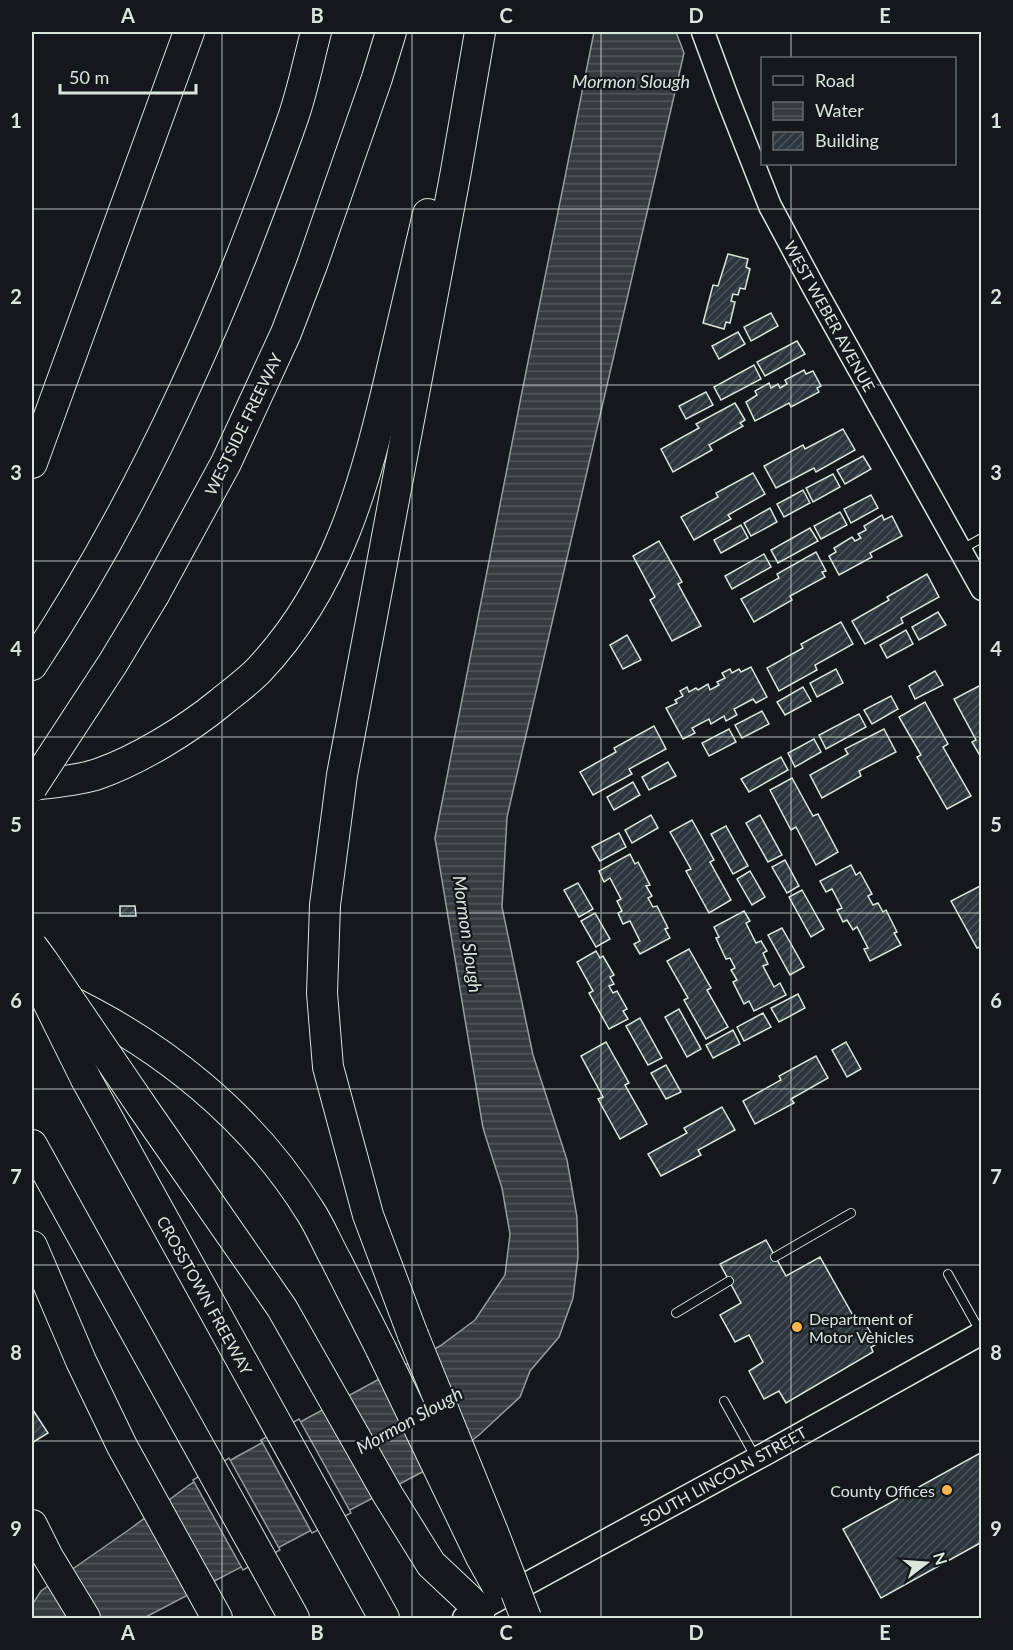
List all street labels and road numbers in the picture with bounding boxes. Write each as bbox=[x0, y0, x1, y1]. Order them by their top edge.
street label: WEST WEBER AVENUE bbox=[781, 237, 879, 395]
street label: WESTSIDE FREEWAY bbox=[200, 350, 286, 498]
street label: CROSSTOWN FREEWAY bbox=[153, 1212, 257, 1378]
street label: SOUTH LINCOLN STREET bbox=[636, 1422, 810, 1530]

